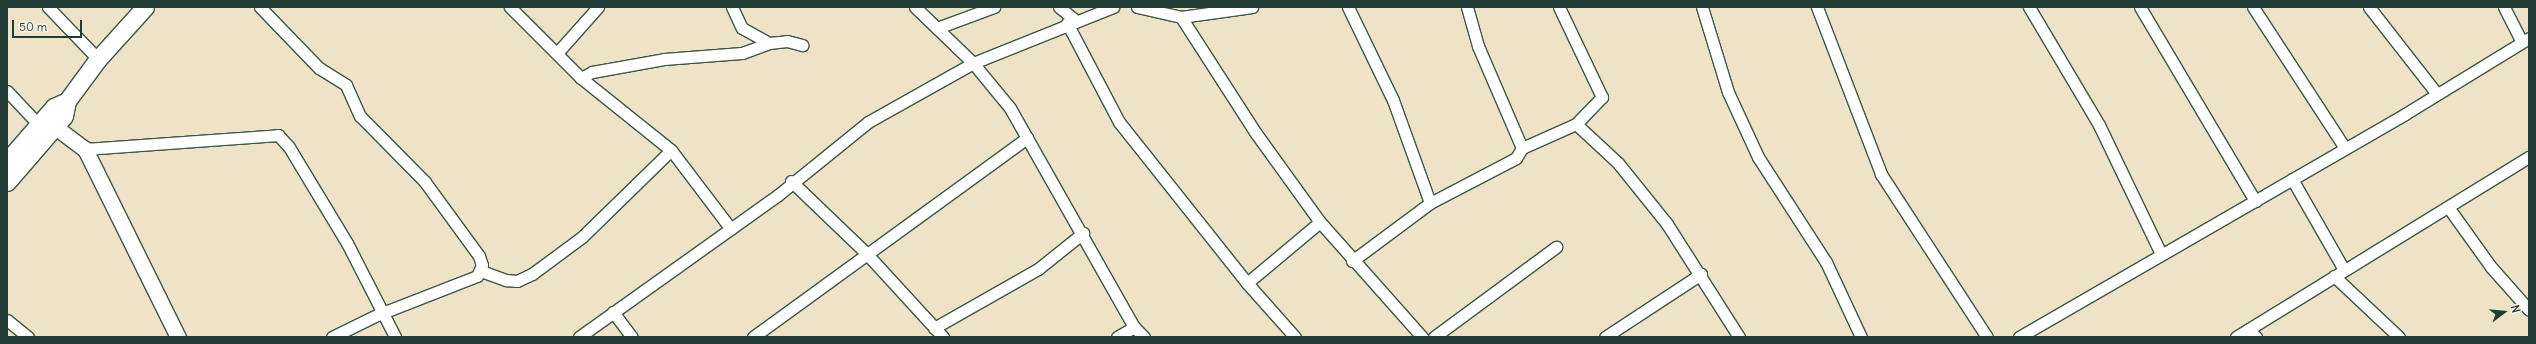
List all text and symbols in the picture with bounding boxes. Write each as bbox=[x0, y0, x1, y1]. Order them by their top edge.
scale bar bbox=[14, 12, 84, 38]
text: 50 m bbox=[19, 19, 47, 34]
north arrow bbox=[2484, 292, 2524, 332]
text: N bbox=[2508, 303, 2523, 314]

